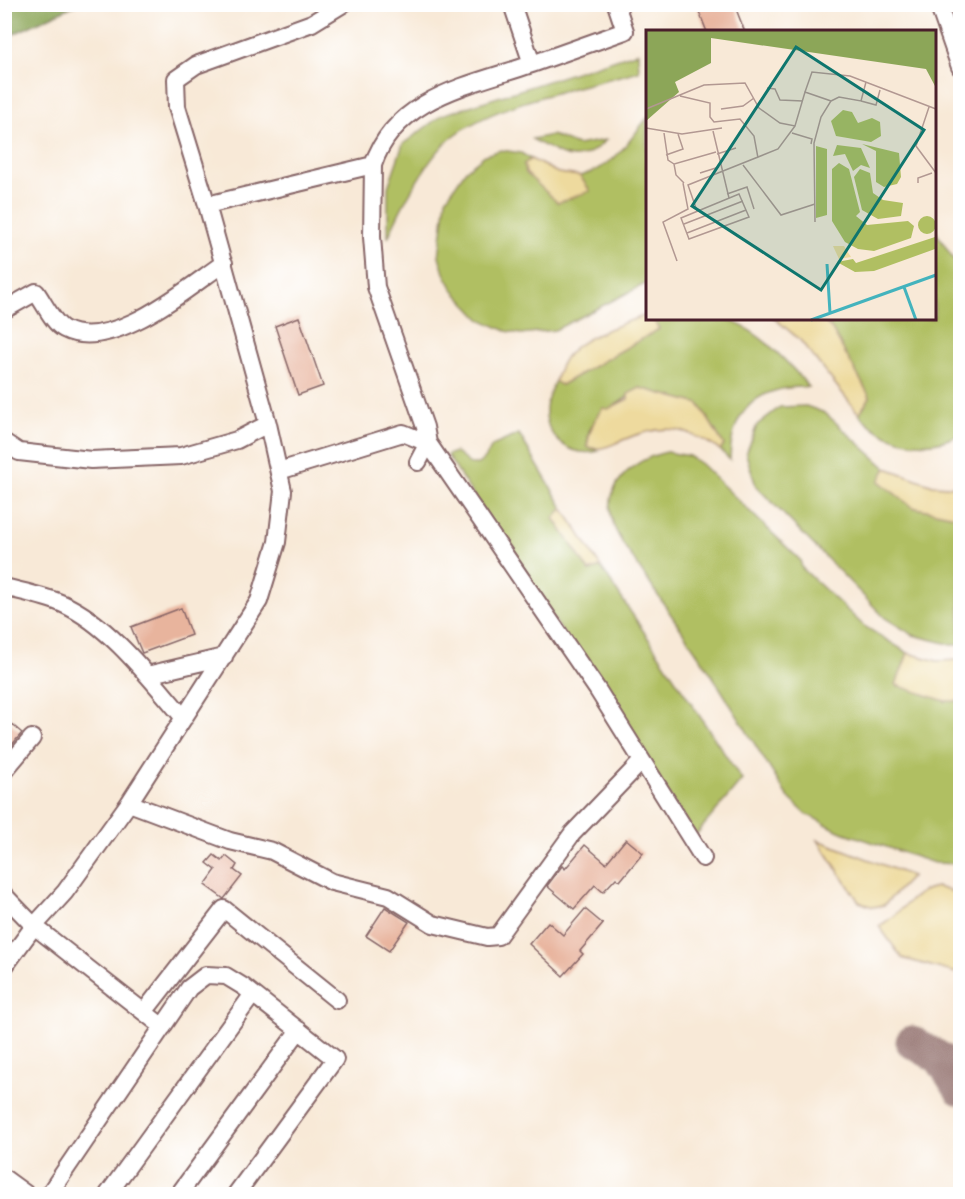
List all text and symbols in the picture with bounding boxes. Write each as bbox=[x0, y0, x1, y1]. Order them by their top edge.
inset map bbox=[646, 30, 935, 320]

